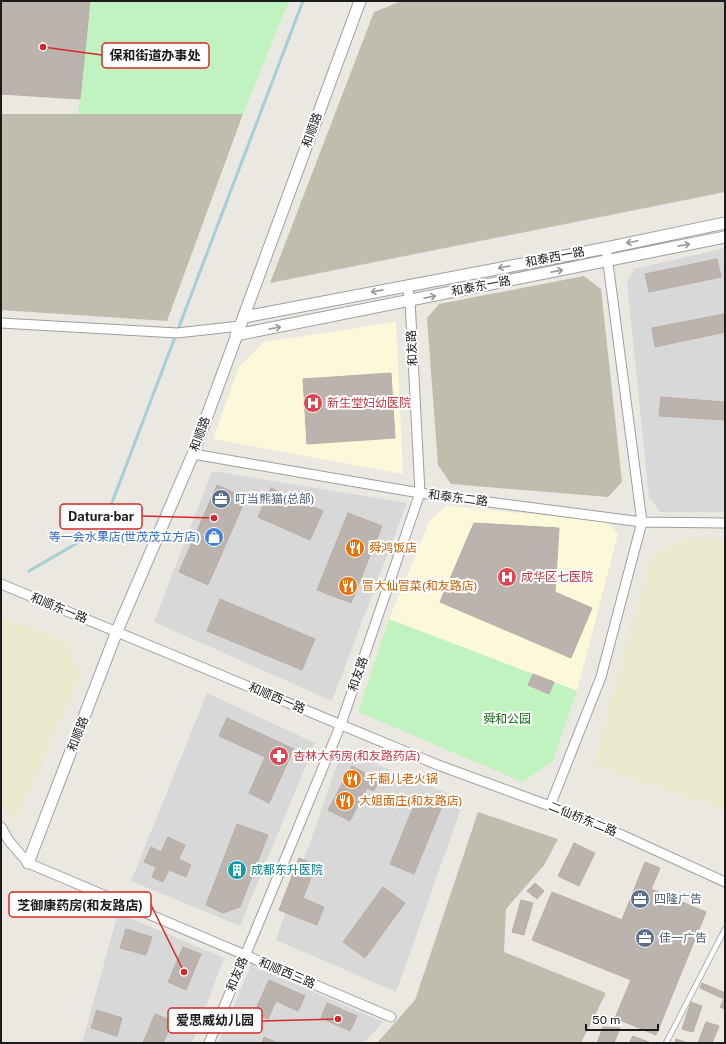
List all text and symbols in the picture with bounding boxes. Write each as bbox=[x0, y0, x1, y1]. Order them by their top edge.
callout: 保和街道办事处 bbox=[102, 43, 209, 68]
text: 保和街道办事处 bbox=[109, 48, 201, 63]
street label: 和顺路 bbox=[299, 111, 325, 149]
one-way arrow bbox=[626, 239, 639, 247]
one-way arrow bbox=[678, 241, 691, 249]
street label: 和泰西一路 bbox=[524, 244, 586, 270]
one-way arrow bbox=[498, 263, 511, 271]
one-way arrow bbox=[550, 267, 563, 275]
street label: 和泰东一路 bbox=[450, 273, 512, 299]
one-way arrow bbox=[371, 288, 384, 296]
one-way arrow bbox=[423, 292, 436, 300]
one-way arrow bbox=[268, 323, 281, 331]
street label: 和友路 bbox=[404, 330, 420, 366]
hospital icon: 新生堂妇幼医院 bbox=[302, 392, 324, 414]
place label: 新生堂妇幼医院 bbox=[327, 396, 411, 410]
street label: 和顺路 bbox=[187, 415, 213, 453]
street label: 和泰东二路 bbox=[427, 487, 489, 509]
office icon: 叮当熊猫(总部) bbox=[210, 488, 232, 510]
place label: 叮当熊猫(总部) bbox=[235, 492, 314, 506]
callout: Datura·bar bbox=[60, 504, 142, 529]
text: Datura·bar bbox=[68, 509, 135, 524]
shop icon: 等一会水果店(世茂茂立方店) bbox=[203, 526, 225, 548]
place label: 等一会水果店(世茂茂立方店) bbox=[49, 530, 200, 544]
restaurant icon: 舜鸿饭店 bbox=[344, 537, 366, 559]
place label: 舜鸿饭店 bbox=[369, 541, 417, 555]
hospital icon: 成华区七医院 bbox=[496, 566, 518, 588]
place label: 成华区七医院 bbox=[521, 570, 593, 584]
restaurant icon: 冒大仙冒菜(和友路店) bbox=[337, 575, 359, 597]
place label: 冒大仙冒菜(和友路店) bbox=[362, 579, 477, 593]
street label: 和顺东一路 bbox=[29, 590, 89, 626]
street label: 和友路 bbox=[346, 655, 370, 693]
street label: 和顺西一路 bbox=[247, 680, 307, 716]
park label: 舜和公园 bbox=[483, 712, 531, 726]
street label: 和顺路 bbox=[65, 715, 91, 753]
pharmacy icon: 杏林大药房(和友路药店) bbox=[268, 745, 290, 767]
place label: 杏林大药房(和友路药店) bbox=[293, 749, 420, 763]
restaurant icon: 千翻儿老火锅 bbox=[341, 768, 363, 790]
place label: 千翻儿老火锅 bbox=[366, 772, 438, 786]
restaurant icon: 大姐面庄(和友路店) bbox=[334, 790, 356, 812]
place label: 大姐面庄(和友路店) bbox=[359, 794, 462, 808]
street label: 二仙桥东二路 bbox=[547, 799, 619, 839]
building icon: 成都东升医院 bbox=[226, 859, 248, 881]
place label: 成都东升医院 bbox=[251, 863, 323, 877]
office icon: 四隆广告 bbox=[629, 888, 651, 910]
callout: 芝御康药房(和友路店) bbox=[9, 892, 151, 917]
place label: 四隆广告 bbox=[654, 892, 702, 906]
text: 芝御康药房(和友路店) bbox=[17, 898, 143, 913]
office icon: 佳一广告 bbox=[634, 927, 656, 949]
place label: 佳一广告 bbox=[659, 931, 707, 945]
street label: 和友路 bbox=[224, 955, 250, 993]
street label: 和顺西三路 bbox=[257, 955, 317, 991]
scale bar bbox=[586, 1006, 658, 1032]
callout: 爱思威幼儿园 bbox=[168, 1008, 262, 1033]
text: 爱思威幼儿园 bbox=[176, 1013, 254, 1028]
text: 50 m bbox=[592, 1013, 620, 1027]

